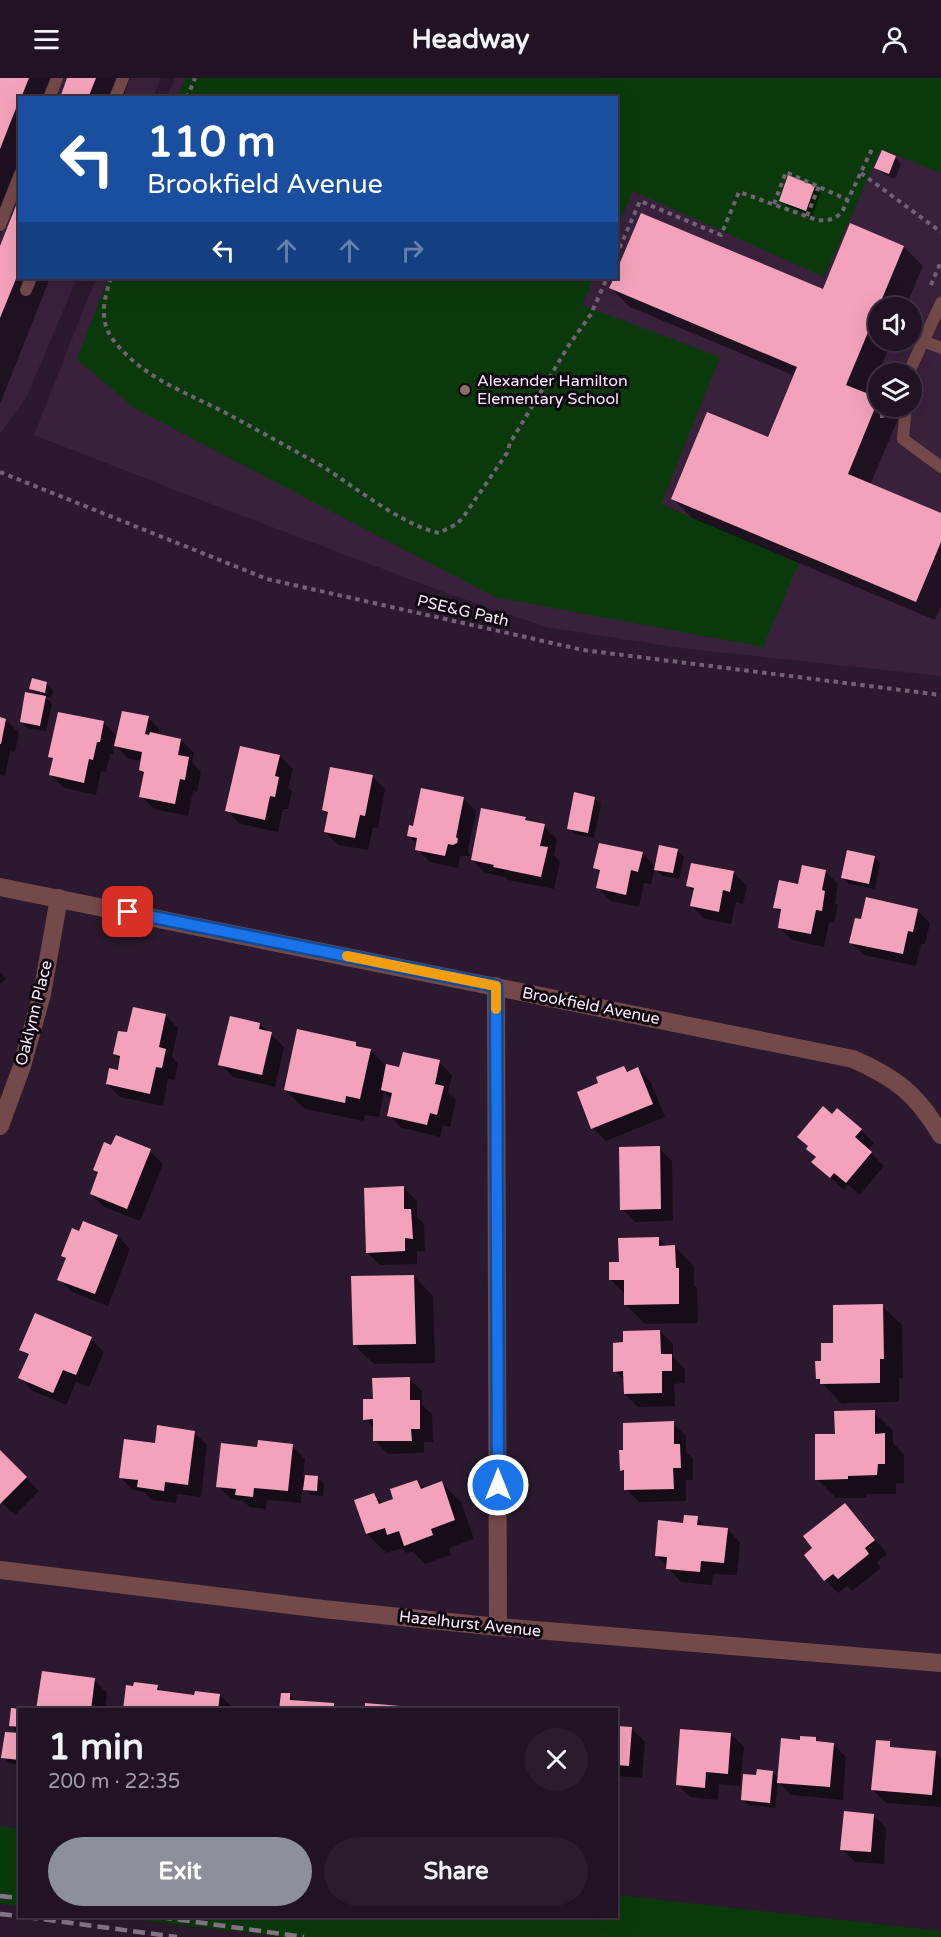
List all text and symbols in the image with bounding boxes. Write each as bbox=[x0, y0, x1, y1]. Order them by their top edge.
icon: menu bbox=[30, 23, 63, 56]
text: Headway bbox=[411, 23, 530, 56]
icon: person bbox=[878, 23, 911, 56]
text: 110 m bbox=[147, 117, 276, 168]
icon: left bbox=[48, 120, 126, 198]
text: Brookfield Avenue bbox=[147, 168, 383, 201]
icon: left bbox=[207, 234, 240, 267]
icon: ahead bbox=[270, 234, 303, 267]
icon: ahead bbox=[333, 234, 366, 267]
icon: right bbox=[396, 234, 429, 267]
map controls bbox=[868, 297, 922, 417]
button: sound bbox=[868, 297, 922, 351]
button: layers bbox=[868, 363, 922, 417]
place label: Alexander Hamilton Elementary School bbox=[477, 371, 628, 409]
marker: Alexander Hamilton Elementary School bbox=[458, 383, 472, 397]
street label: PSE&G Path bbox=[415, 591, 511, 631]
pin bbox=[102, 886, 153, 937]
icon: arrive bbox=[111, 895, 144, 928]
street label: Oaklynn Place bbox=[11, 958, 57, 1068]
street label: Brookfield Avenue bbox=[520, 983, 662, 1029]
position arrow bbox=[466, 1453, 530, 1517]
street label: Hazelhurst Avenue bbox=[398, 1607, 542, 1641]
text: 1 min bbox=[48, 1726, 144, 1769]
button: close bbox=[525, 1728, 588, 1791]
text: 200 m · 22:35 bbox=[48, 1770, 180, 1794]
button: Exit bbox=[48, 1837, 312, 1906]
button: Share bbox=[324, 1837, 588, 1906]

